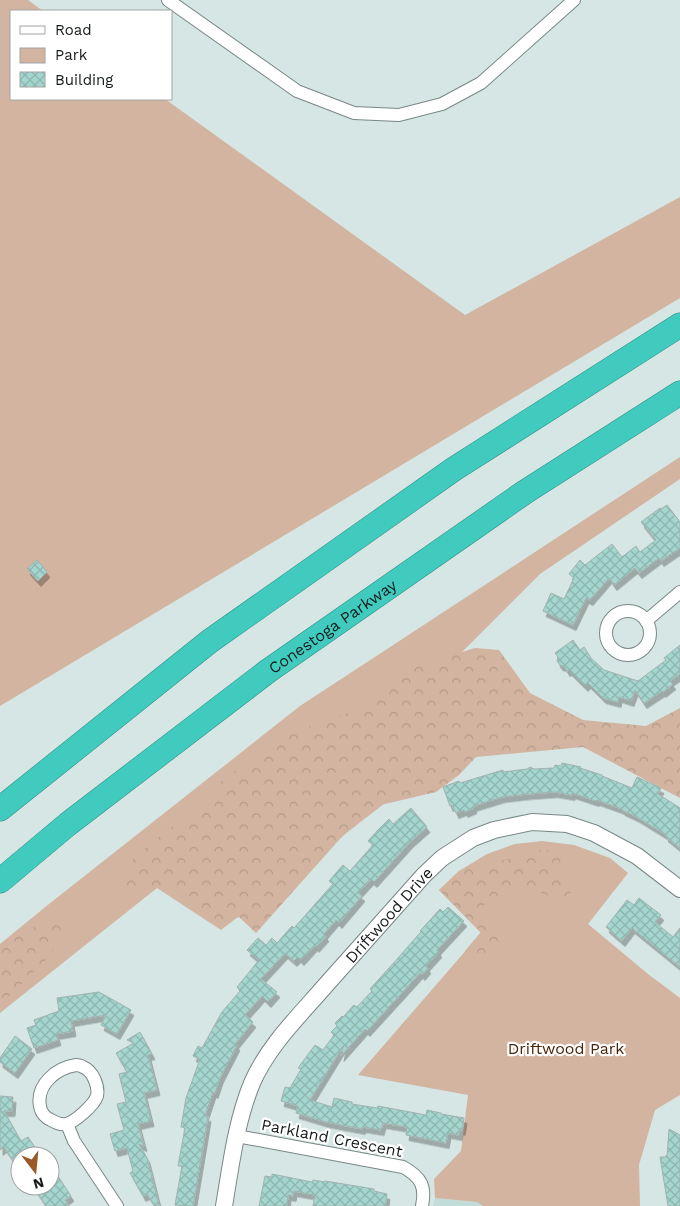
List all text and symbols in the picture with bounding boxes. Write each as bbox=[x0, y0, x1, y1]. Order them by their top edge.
legend bbox=[10, 10, 172, 100]
text: Road bbox=[55, 21, 92, 39]
text: Park bbox=[55, 46, 88, 64]
text: Building bbox=[55, 71, 113, 89]
street label: Conestoga Parkway bbox=[265, 575, 401, 677]
street label: Driftwood Drive bbox=[341, 863, 436, 967]
park label: Driftwood Park bbox=[508, 1039, 624, 1058]
street label: Parkland Crescent bbox=[260, 1115, 404, 1161]
north arrow bbox=[10, 1146, 60, 1196]
text: N bbox=[31, 1174, 46, 1193]

